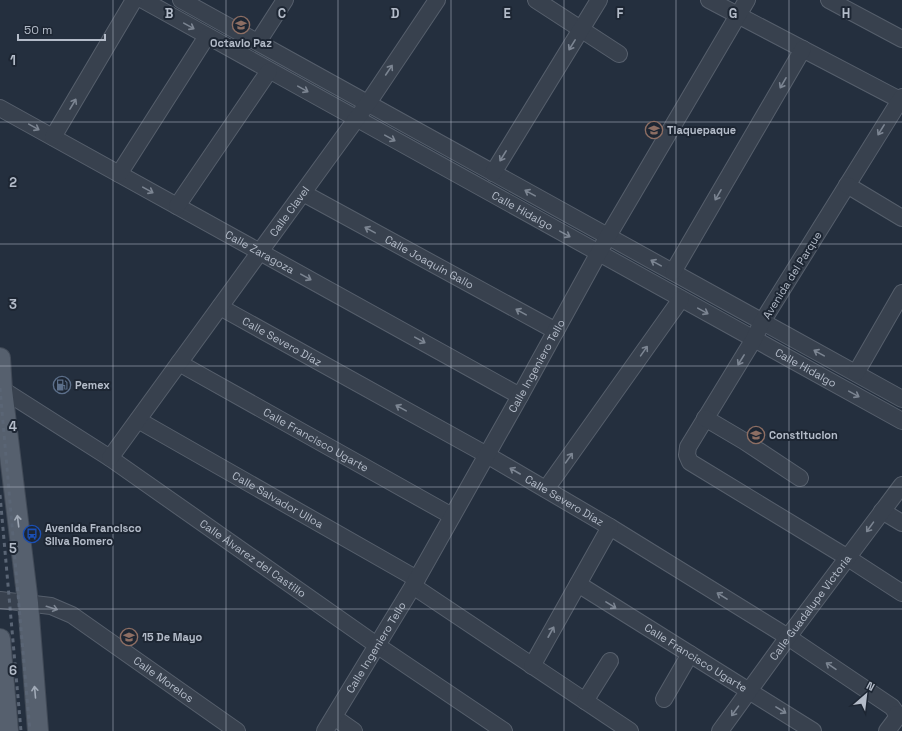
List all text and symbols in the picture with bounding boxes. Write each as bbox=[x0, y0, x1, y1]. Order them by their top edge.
text: B bbox=[165, 5, 174, 22]
text: C bbox=[278, 5, 286, 22]
text: D bbox=[391, 5, 400, 22]
text: E bbox=[503, 5, 511, 22]
text: F bbox=[617, 5, 624, 22]
text: G bbox=[729, 5, 737, 22]
text: H bbox=[842, 5, 850, 22]
school or university icon: Octavio Paz bbox=[231, 15, 251, 35]
scale bar bbox=[18, 16, 105, 42]
text: 50 m bbox=[24, 22, 52, 38]
one-way arrow bbox=[183, 23, 195, 30]
place label: Octavio Paz bbox=[210, 36, 272, 50]
one-way arrow bbox=[567, 39, 575, 51]
text: 1 bbox=[10, 52, 16, 69]
one-way arrow bbox=[386, 64, 394, 76]
one-way arrow bbox=[779, 77, 787, 89]
one-way arrow bbox=[296, 86, 308, 94]
one-way arrow bbox=[70, 98, 78, 110]
school or university icon: Tlaquepaque bbox=[644, 120, 664, 140]
one-way arrow bbox=[28, 123, 40, 131]
place label: Tlaquepaque bbox=[667, 123, 736, 137]
one-way arrow bbox=[877, 124, 885, 136]
one-way arrow bbox=[384, 134, 396, 142]
one-way arrow bbox=[499, 150, 507, 162]
text: 2 bbox=[9, 174, 17, 191]
street label: Calle Clavel bbox=[266, 183, 312, 239]
one-way arrow bbox=[142, 186, 154, 194]
street label: Calle Hidalgo bbox=[489, 188, 556, 233]
one-way arrow bbox=[524, 189, 536, 197]
one-way arrow bbox=[713, 189, 721, 201]
one-way arrow bbox=[365, 225, 377, 233]
street label: Calle Zaragoza bbox=[223, 227, 297, 277]
street label: Avenida del Parque bbox=[759, 229, 825, 321]
one-way arrow bbox=[559, 231, 571, 239]
street label: Calle Joaquín Gallo bbox=[382, 232, 477, 292]
one-way arrow bbox=[650, 259, 662, 266]
one-way arrow bbox=[300, 274, 312, 282]
text: 3 bbox=[9, 296, 17, 313]
one-way arrow bbox=[515, 308, 527, 316]
one-way arrow bbox=[697, 308, 709, 315]
street label: Calle Severo Díaz bbox=[240, 314, 325, 369]
street label: Calle Ingeniero Tello bbox=[505, 317, 568, 415]
one-way arrow bbox=[414, 337, 426, 345]
street label: Calle Hidalgo bbox=[773, 345, 839, 390]
one-way arrow bbox=[640, 346, 648, 357]
one-way arrow bbox=[813, 349, 825, 356]
one-way arrow bbox=[736, 354, 744, 366]
fuel station icon: Pemex bbox=[52, 375, 72, 395]
place label: Pemex bbox=[75, 378, 110, 392]
one-way arrow bbox=[848, 391, 860, 399]
one-way arrow bbox=[396, 403, 408, 411]
street label: Calle Francisco Ugarte bbox=[261, 405, 371, 475]
text: 4 bbox=[9, 418, 17, 435]
school or university icon: Constitucion bbox=[746, 425, 766, 445]
place label: Constitucion bbox=[769, 428, 838, 442]
one-way arrow bbox=[565, 452, 573, 463]
one-way arrow bbox=[509, 467, 521, 475]
street label: Calle Salvador Ulloa bbox=[230, 468, 327, 532]
street label: Calle Severo Díaz bbox=[522, 472, 607, 529]
one-way arrow bbox=[14, 515, 22, 528]
street label: Calle Álvarez del Castillo bbox=[197, 516, 309, 601]
place label: Avenida Francisco Silva Romero bbox=[45, 521, 142, 548]
one-way arrow bbox=[866, 521, 874, 532]
bus stop icon: Avenida Francisco Silva Romero bbox=[22, 524, 42, 544]
text: 5 bbox=[9, 540, 17, 557]
street label: Calle Guadalupe Victoria bbox=[766, 551, 855, 663]
one-way arrow bbox=[716, 592, 728, 600]
street label: Calle Ingeniero Tello bbox=[343, 599, 409, 696]
one-way arrow bbox=[605, 601, 617, 609]
one-way arrow bbox=[46, 605, 59, 612]
street label: Calle Francisco Ugarte bbox=[642, 620, 750, 695]
one-way arrow bbox=[548, 626, 556, 638]
school or university icon: 15 De Mayo bbox=[119, 627, 139, 647]
place label: 15 De Mayo bbox=[142, 630, 203, 644]
street label: Calle Morelos bbox=[131, 653, 196, 705]
text: 6 bbox=[9, 662, 17, 679]
one-way arrow bbox=[826, 662, 837, 671]
north arrow bbox=[846, 675, 886, 715]
text: N bbox=[864, 678, 877, 694]
one-way arrow bbox=[32, 686, 39, 699]
one-way arrow bbox=[731, 705, 739, 716]
one-way arrow bbox=[775, 707, 787, 715]

